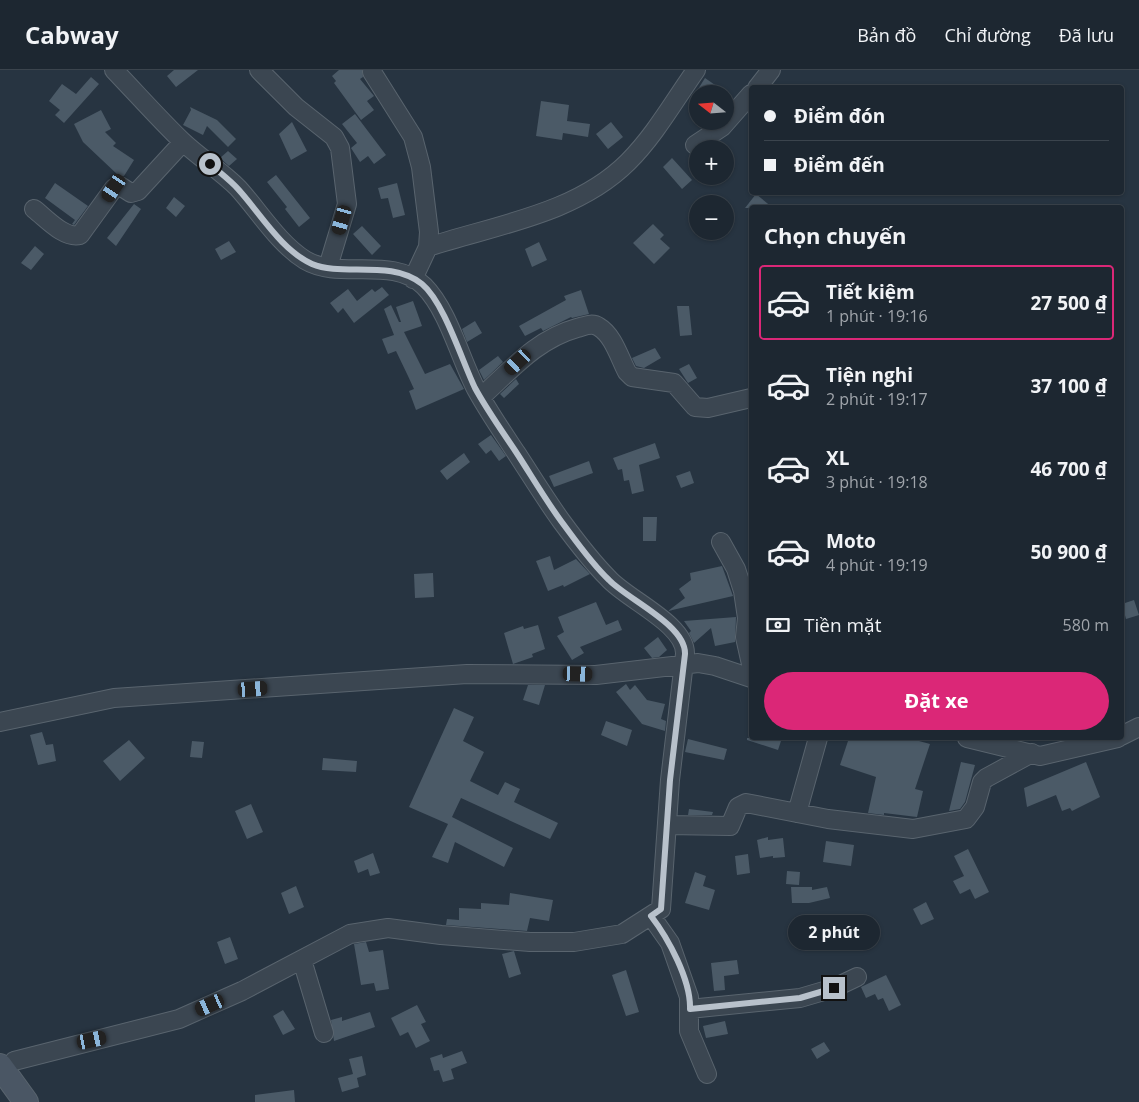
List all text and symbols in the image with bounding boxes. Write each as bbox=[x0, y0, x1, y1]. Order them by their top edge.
text: Cabway bbox=[25, 18, 119, 51]
text: Bản đồ bbox=[857, 23, 916, 47]
text: Chỉ đường bbox=[944, 23, 1031, 47]
text: Đã lưu bbox=[1059, 23, 1114, 47]
north arrow bbox=[689, 85, 734, 130]
map controls bbox=[689, 85, 734, 240]
text: Điểm đón bbox=[794, 103, 885, 129]
button: + bbox=[689, 140, 734, 185]
text: Điểm đến bbox=[794, 152, 885, 178]
route start bbox=[199, 153, 221, 175]
car bbox=[99, 171, 128, 205]
button: − bbox=[689, 195, 734, 240]
car bbox=[330, 204, 353, 236]
text: Chọn chuyến bbox=[764, 220, 906, 250]
text: Tiết kiệm bbox=[826, 279, 915, 305]
icon: car bbox=[766, 280, 811, 325]
text: 27 500 ₫ bbox=[1030, 290, 1107, 316]
text: 1 phút · 19:16 bbox=[826, 305, 928, 327]
car bbox=[501, 346, 534, 378]
text: Tiện nghi bbox=[826, 362, 913, 388]
icon: car bbox=[766, 363, 811, 408]
text: 37 100 ₫ bbox=[1030, 373, 1107, 399]
text: 2 phút · 19:17 bbox=[826, 388, 928, 410]
text: XL bbox=[826, 445, 849, 471]
icon: car bbox=[766, 446, 811, 491]
text: 46 700 ₫ bbox=[1030, 456, 1107, 482]
text: 3 phút · 19:18 bbox=[826, 471, 928, 493]
text: Moto bbox=[826, 528, 876, 554]
icon: car bbox=[766, 529, 811, 574]
text: 50 900 ₫ bbox=[1030, 539, 1107, 565]
text: 4 phút · 19:19 bbox=[826, 554, 928, 576]
icon: cash bbox=[764, 611, 792, 639]
text: Tiền mặt bbox=[804, 612, 881, 638]
text: 580 m bbox=[1063, 614, 1109, 636]
car bbox=[562, 666, 593, 682]
button: Đặt xe bbox=[764, 672, 1109, 730]
car bbox=[237, 680, 268, 698]
callout: 2 phút bbox=[788, 916, 880, 950]
text: 2 phút bbox=[808, 921, 860, 943]
route end bbox=[823, 977, 845, 999]
car bbox=[193, 992, 226, 1018]
car bbox=[75, 1030, 108, 1050]

